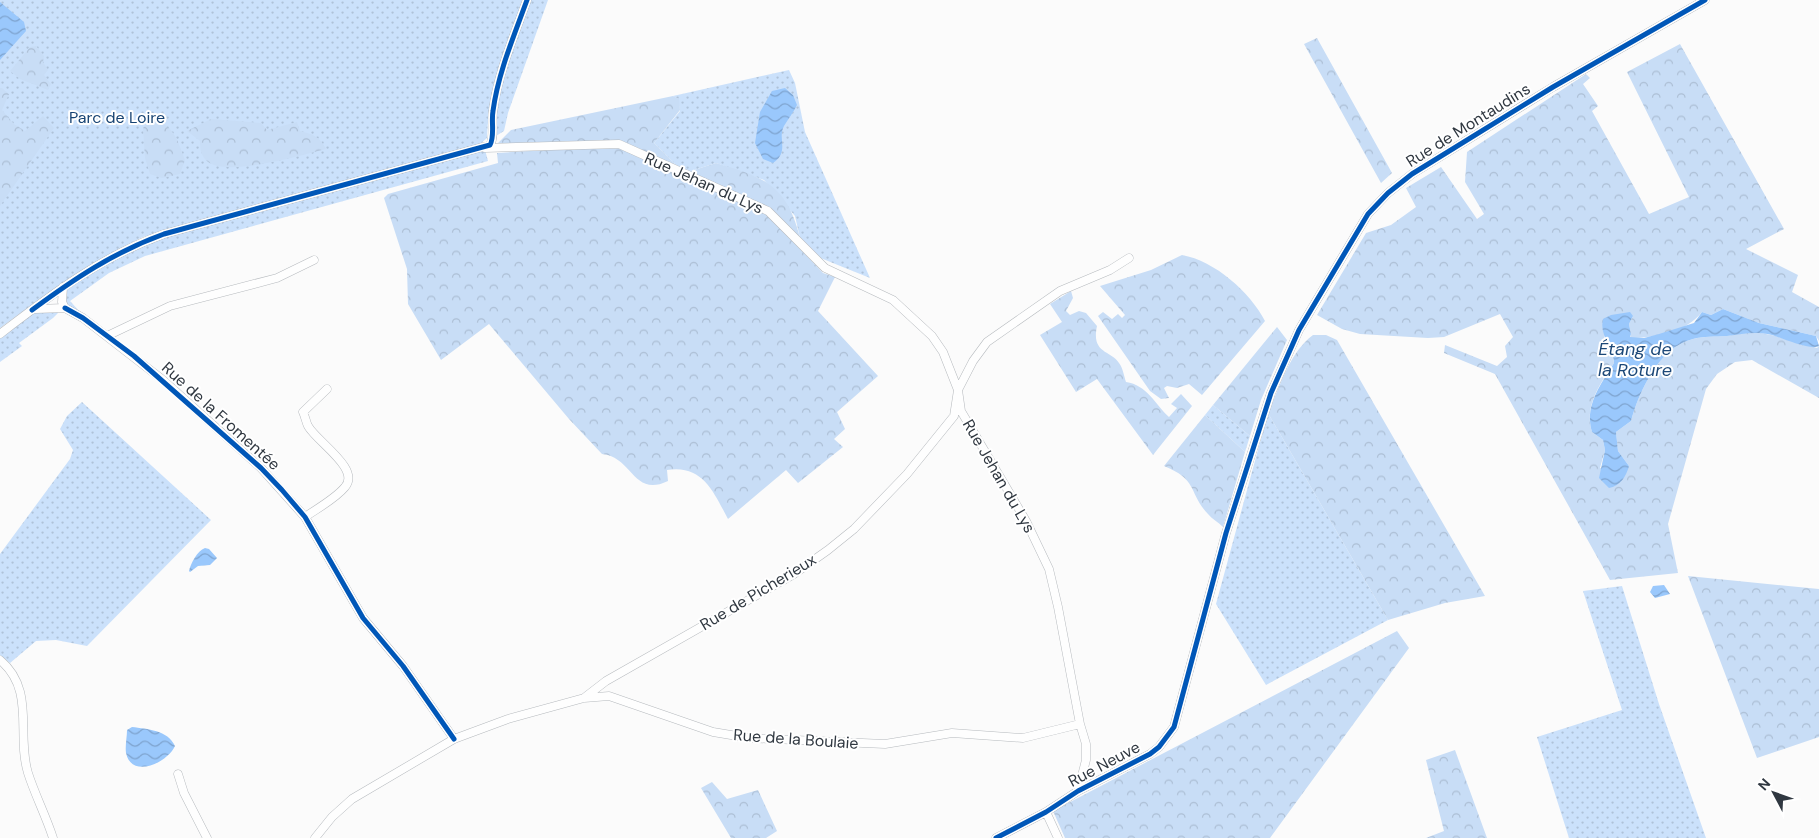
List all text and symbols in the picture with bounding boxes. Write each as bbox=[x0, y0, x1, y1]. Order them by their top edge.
street label: Rue de Montaudins bbox=[1402, 78, 1534, 172]
park label: Parc de Loire bbox=[69, 107, 165, 128]
street label: Rue Jehan du Lys bbox=[641, 147, 767, 219]
water label: Étang de la Roture bbox=[1598, 337, 1672, 382]
street label: Rue de la Fromentée bbox=[157, 357, 285, 475]
street label: Rue Jehan du Lys bbox=[958, 415, 1040, 537]
street label: Rue de Picherieux bbox=[696, 549, 820, 635]
street label: Rue de la Boulaie bbox=[733, 724, 859, 754]
street label: Rue Neuve bbox=[1064, 736, 1144, 792]
north arrow bbox=[1749, 768, 1799, 818]
text: N bbox=[1754, 775, 1774, 794]

